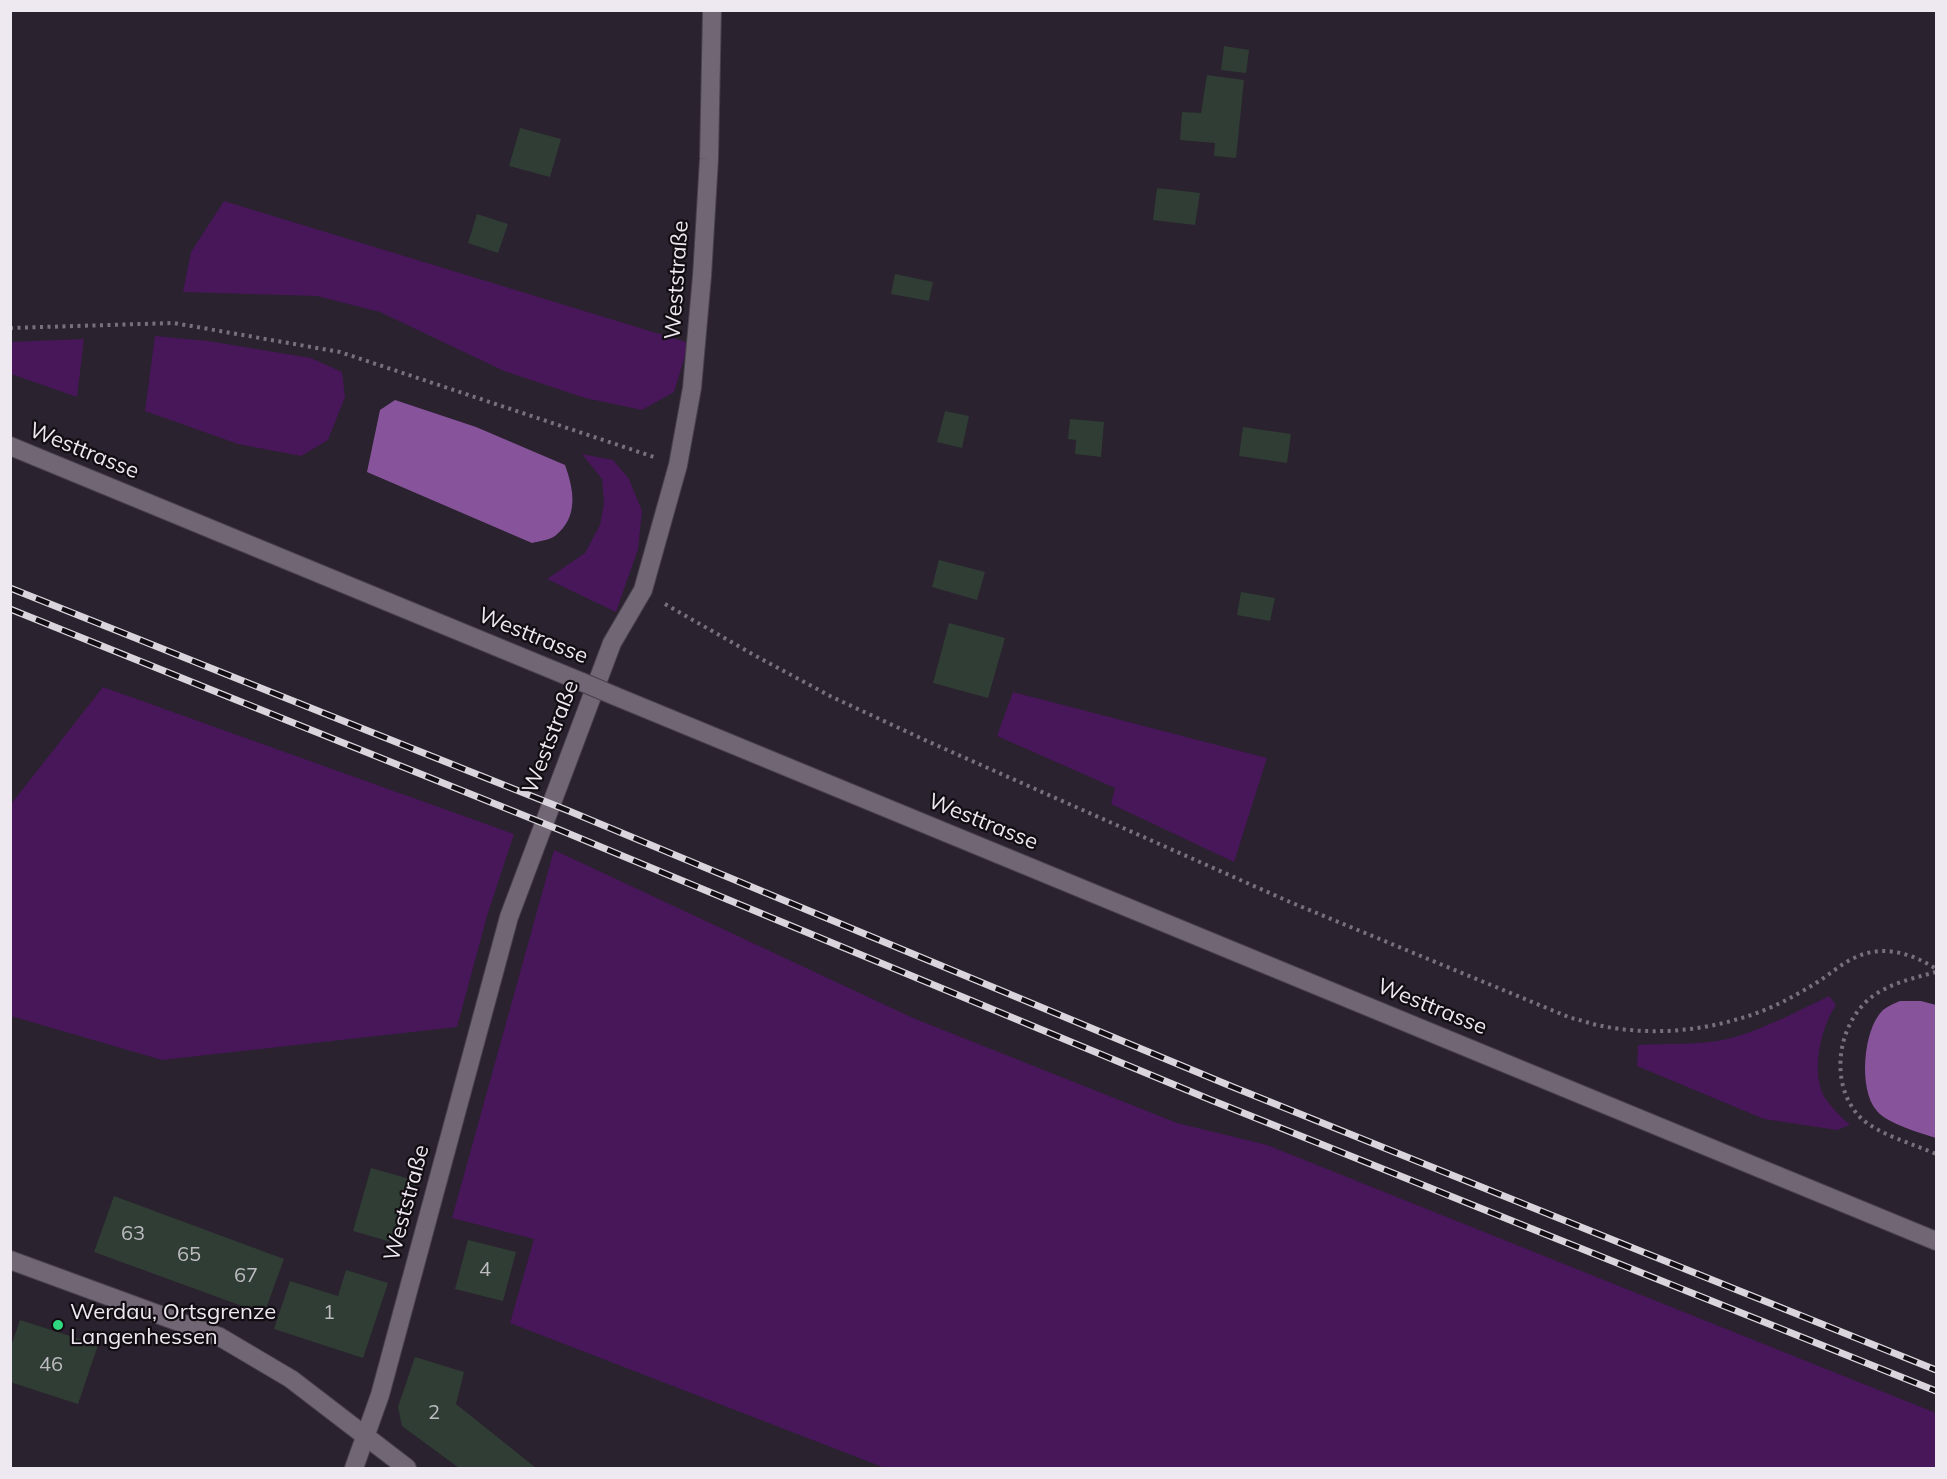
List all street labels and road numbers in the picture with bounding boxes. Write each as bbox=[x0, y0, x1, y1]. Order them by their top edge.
street label: Weststraße bbox=[660, 220, 694, 340]
street label: Westtrasse bbox=[25, 417, 143, 485]
street label: Westtrasse bbox=[474, 602, 592, 670]
street label: Weststraße bbox=[517, 677, 585, 797]
street label: Westtrasse bbox=[924, 788, 1042, 856]
street label: Westtrasse bbox=[1373, 973, 1491, 1041]
street label: Weststraße bbox=[379, 1142, 435, 1264]

